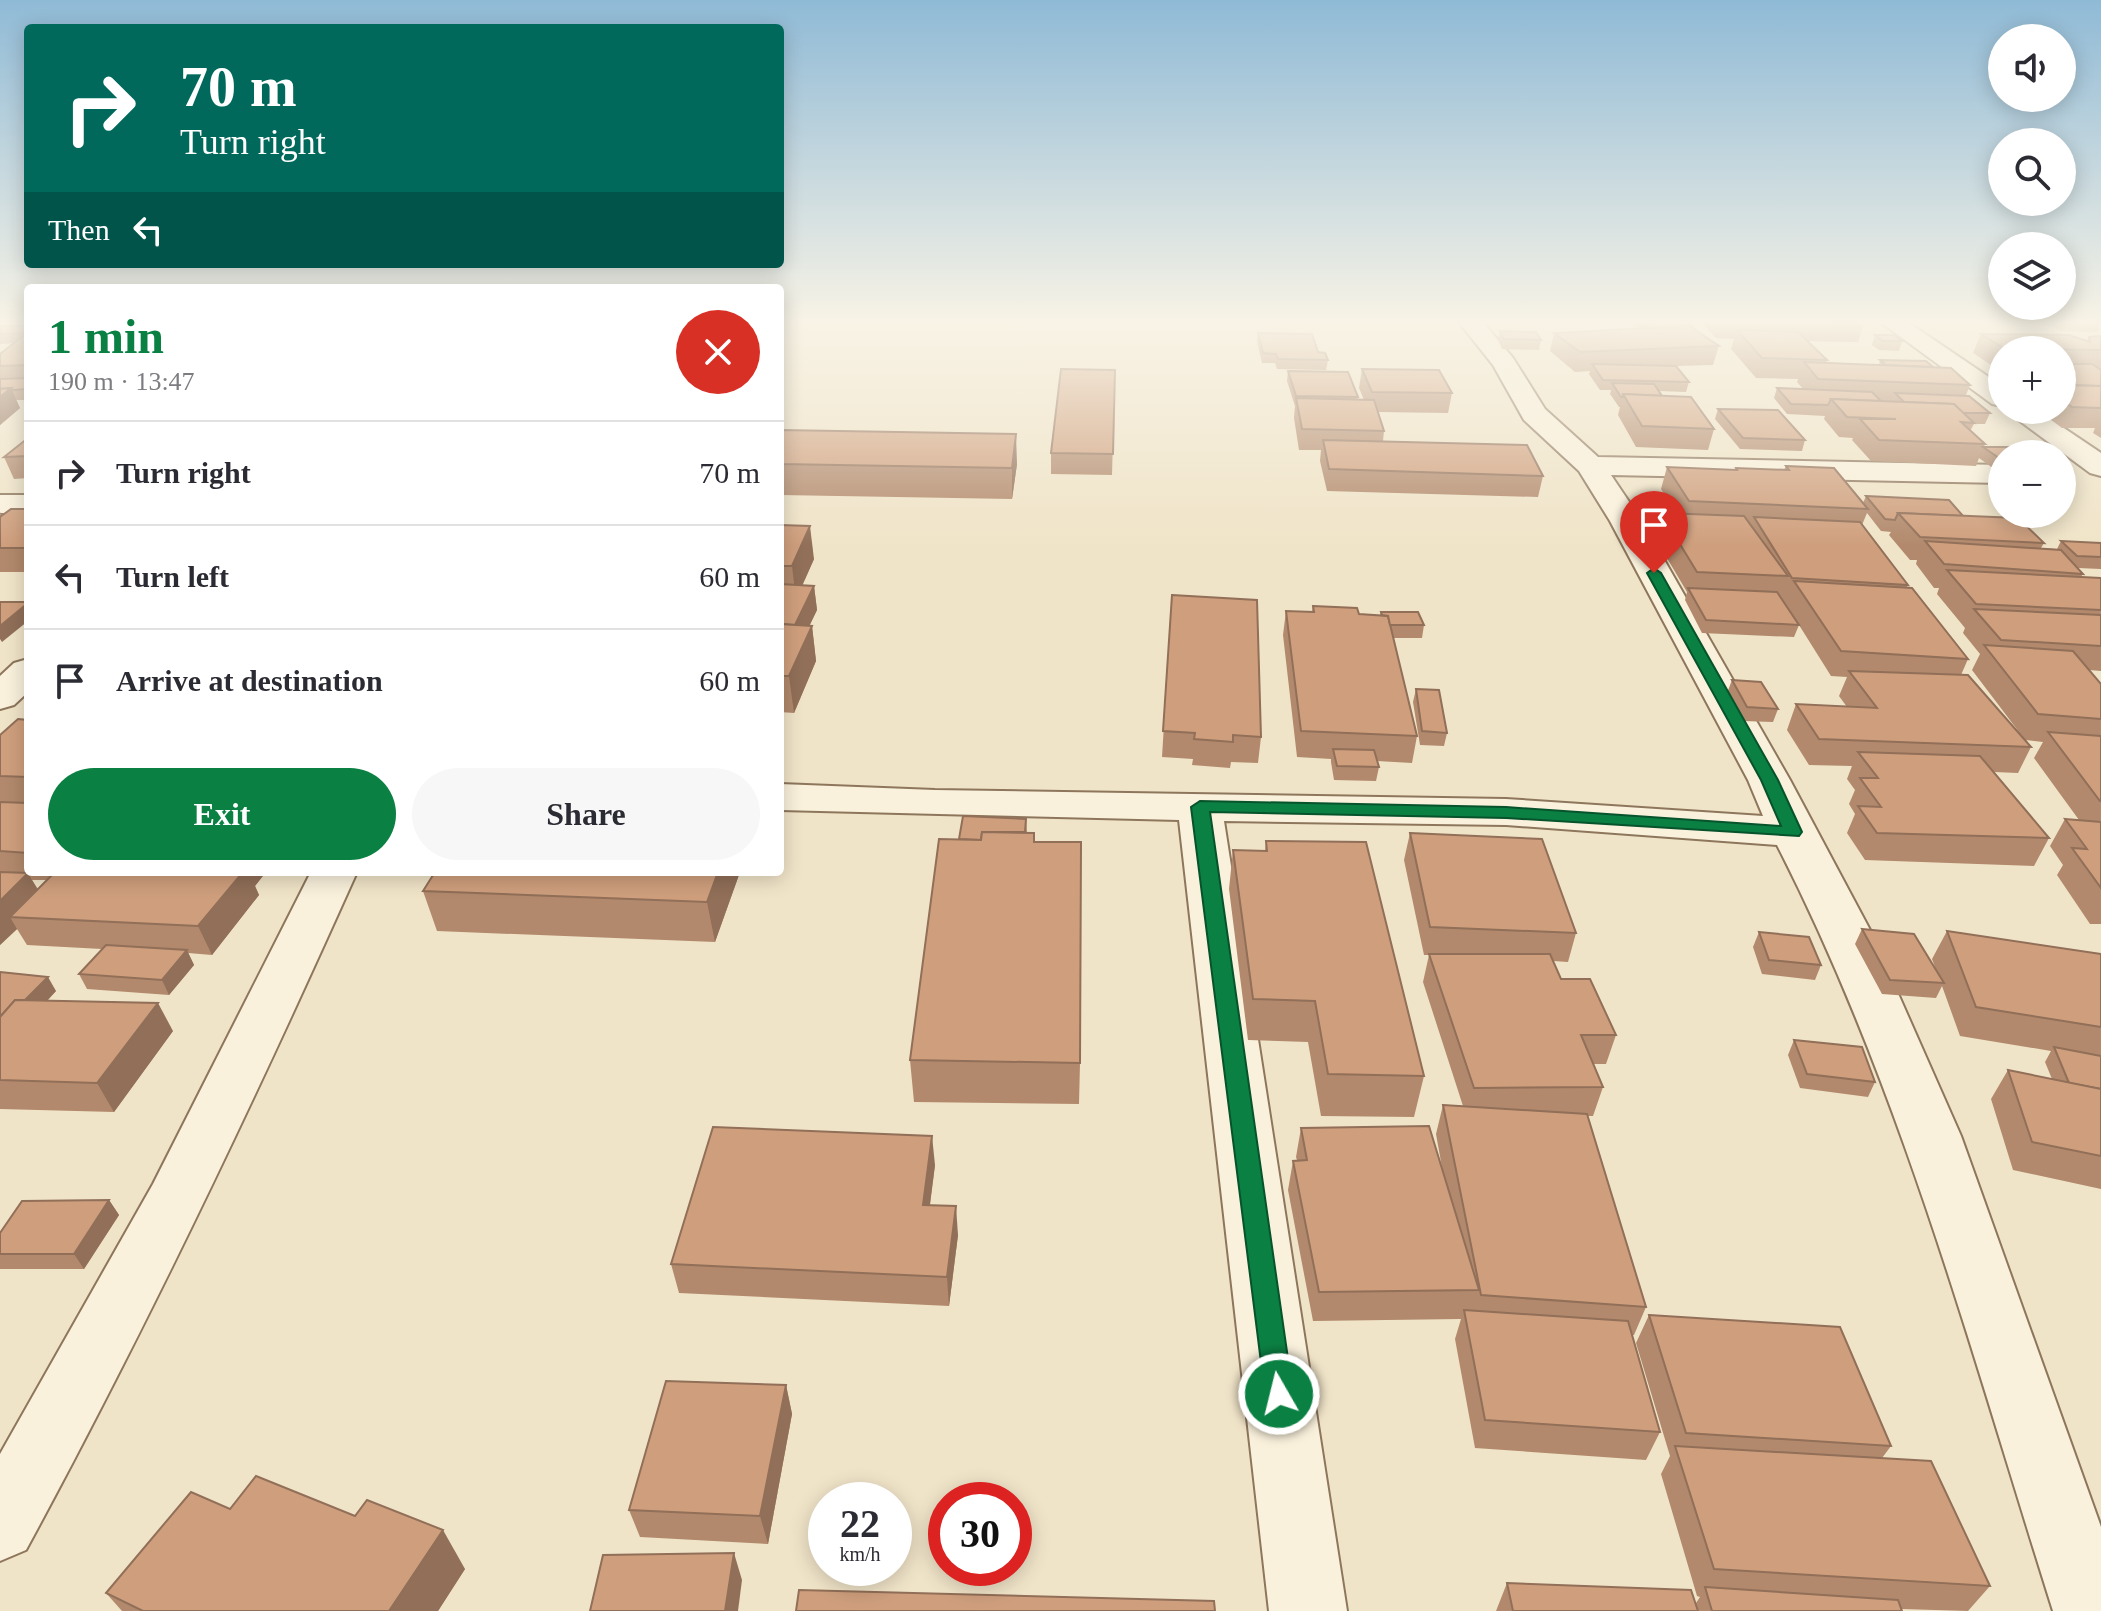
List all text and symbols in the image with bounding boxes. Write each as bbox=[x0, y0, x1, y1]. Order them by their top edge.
map controls bbox=[1988, 24, 2076, 528]
button: sound bbox=[1988, 24, 2076, 112]
icon: right bbox=[48, 56, 152, 160]
text: 70 m bbox=[180, 56, 297, 118]
text: Turn right bbox=[180, 122, 326, 162]
button: search bbox=[1988, 128, 2076, 216]
icon: left bbox=[126, 208, 170, 252]
text: Then bbox=[48, 213, 110, 246]
button: layers bbox=[1988, 232, 2076, 320]
text: 1 min bbox=[48, 310, 164, 363]
button: close bbox=[676, 310, 760, 394]
button: + bbox=[1988, 336, 2076, 424]
text: 190 m · 13:47 bbox=[48, 367, 195, 396]
button: − bbox=[1988, 440, 2076, 528]
icon: right bbox=[48, 451, 92, 495]
text: Turn right bbox=[116, 456, 251, 489]
text: 70 m bbox=[699, 456, 760, 489]
pin bbox=[1620, 491, 1688, 573]
icon: arrive bbox=[1632, 503, 1676, 547]
icon: left bbox=[48, 555, 92, 599]
text: Turn left bbox=[116, 560, 229, 593]
text: 60 m bbox=[699, 560, 760, 593]
icon: arrive bbox=[48, 659, 92, 703]
text: Arrive at destination bbox=[116, 664, 383, 697]
text: 60 m bbox=[699, 664, 760, 697]
button: Exit bbox=[48, 768, 396, 860]
button: Share bbox=[412, 768, 760, 860]
position arrow bbox=[1237, 1352, 1321, 1436]
speed limit sign: 30 bbox=[928, 1482, 1032, 1586]
text: 22 bbox=[840, 1501, 880, 1546]
text: km/h bbox=[839, 1543, 881, 1565]

